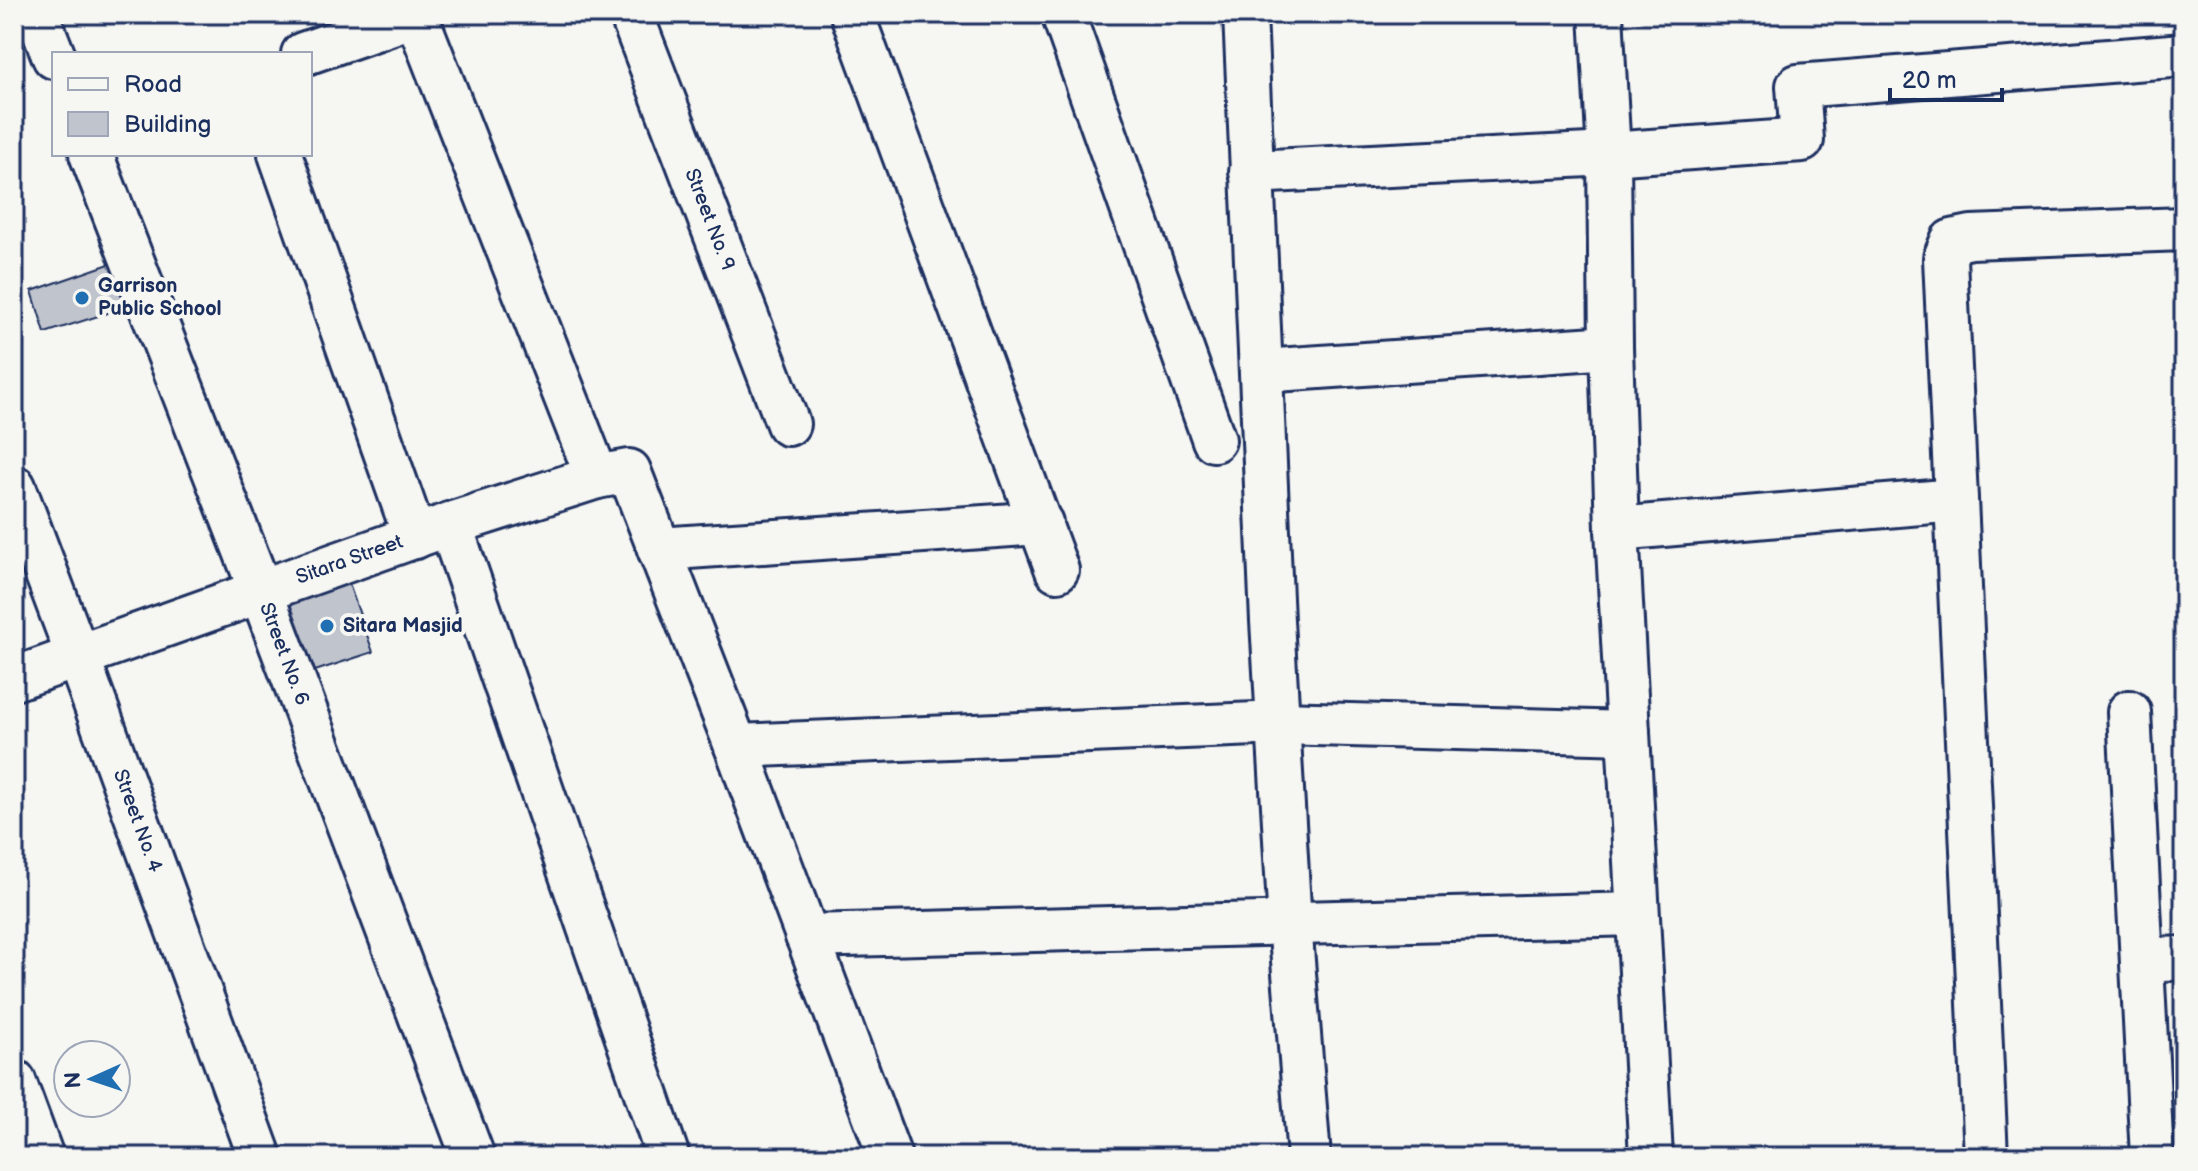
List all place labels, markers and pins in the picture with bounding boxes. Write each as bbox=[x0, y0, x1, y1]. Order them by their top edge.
place label: Garrison Public School bbox=[98, 274, 222, 321]
marker: Garrison Public School bbox=[73, 289, 91, 307]
place label: Sitara Masjid bbox=[343, 614, 463, 638]
marker: Sitara Masjid bbox=[318, 617, 336, 635]

